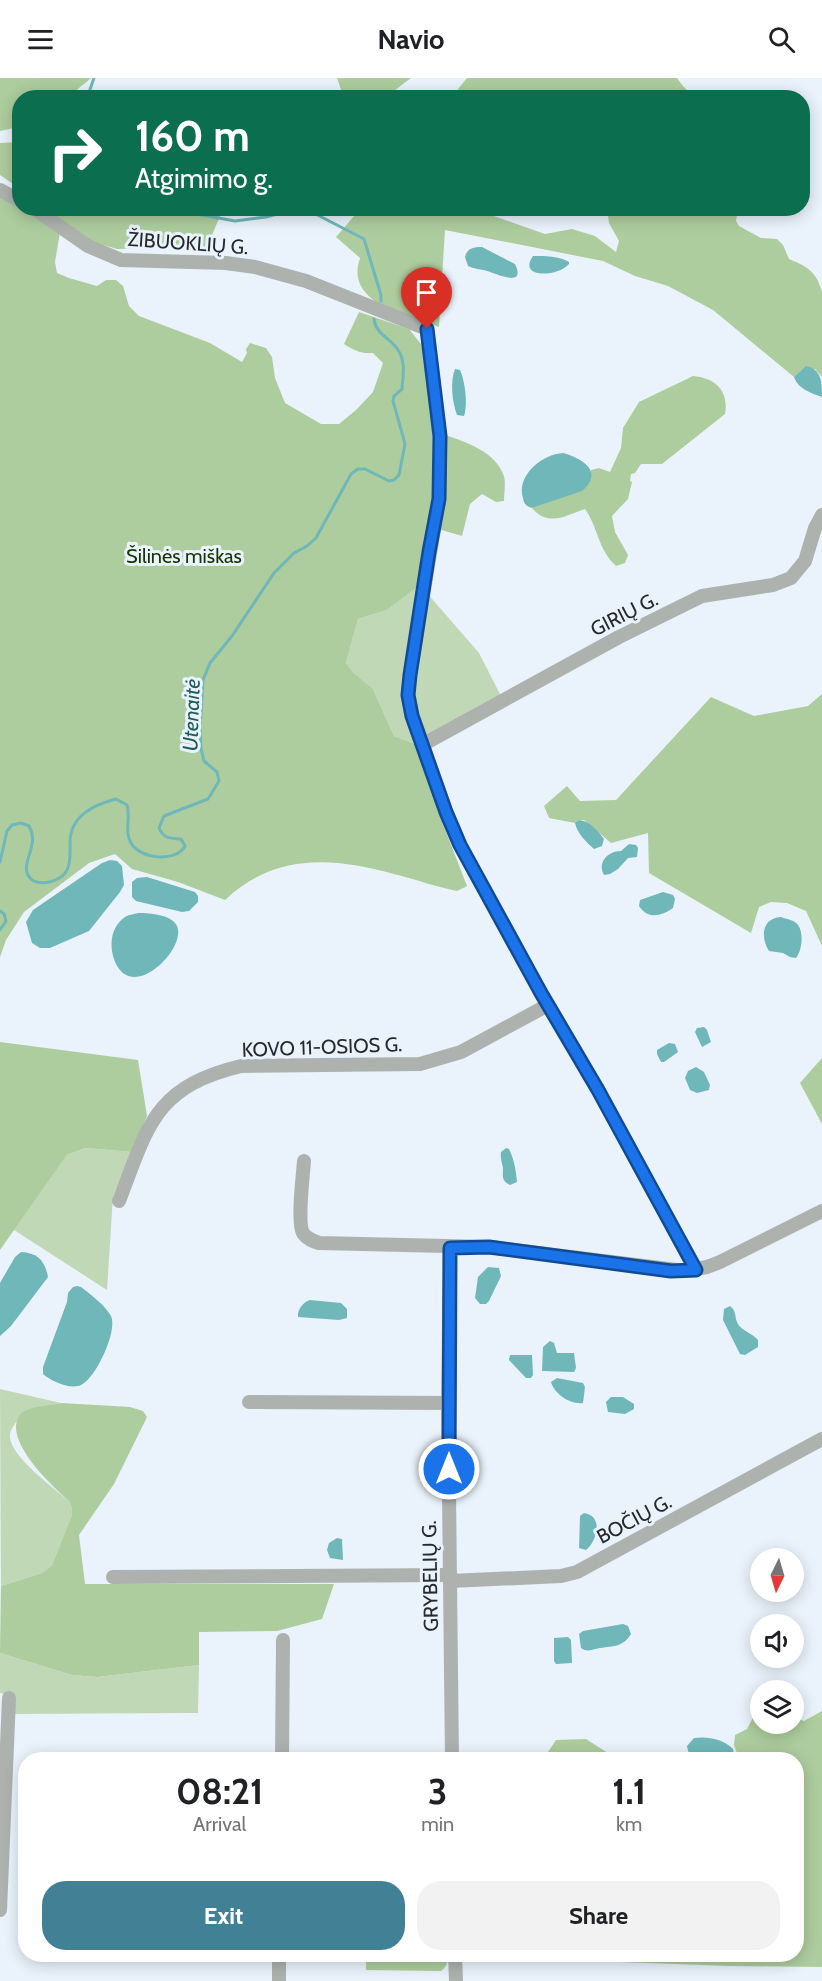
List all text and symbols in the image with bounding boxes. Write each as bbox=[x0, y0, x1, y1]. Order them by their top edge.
icon: menu bbox=[24, 23, 57, 56]
text: Navio bbox=[377, 23, 445, 56]
icon: search bbox=[765, 23, 798, 56]
text: 160 m bbox=[135, 110, 250, 162]
icon: right bbox=[36, 114, 114, 192]
text: Atgimimo g. bbox=[135, 162, 273, 195]
street label: ŽIBUOKLIŲ G. bbox=[127, 227, 249, 259]
pin bbox=[401, 267, 452, 329]
icon: arrive bbox=[410, 276, 443, 309]
park label: Šilinės miškas bbox=[126, 544, 242, 568]
street label: GIRIŲ G. bbox=[586, 587, 662, 641]
water label: Utenaitė bbox=[177, 678, 205, 752]
street label: KOVO 11-OSIOS G. bbox=[241, 1032, 403, 1062]
position arrow bbox=[417, 1437, 481, 1501]
street label: BOČIŲ G. bbox=[592, 1489, 676, 1549]
street label: GRYBELIŲ G. bbox=[417, 1520, 443, 1632]
north arrow bbox=[750, 1548, 804, 1602]
map controls bbox=[750, 1548, 804, 1734]
button: sound bbox=[750, 1614, 804, 1668]
button: layers bbox=[750, 1680, 804, 1734]
text: 08:21 bbox=[176, 1769, 263, 1813]
text: 3 bbox=[428, 1769, 447, 1813]
text: 1.1 bbox=[612, 1769, 646, 1813]
text: Arrival bbox=[193, 1812, 246, 1836]
text: min bbox=[421, 1812, 454, 1836]
text: km bbox=[616, 1812, 642, 1836]
button: Exit bbox=[42, 1881, 405, 1950]
button: Share bbox=[417, 1881, 780, 1950]

